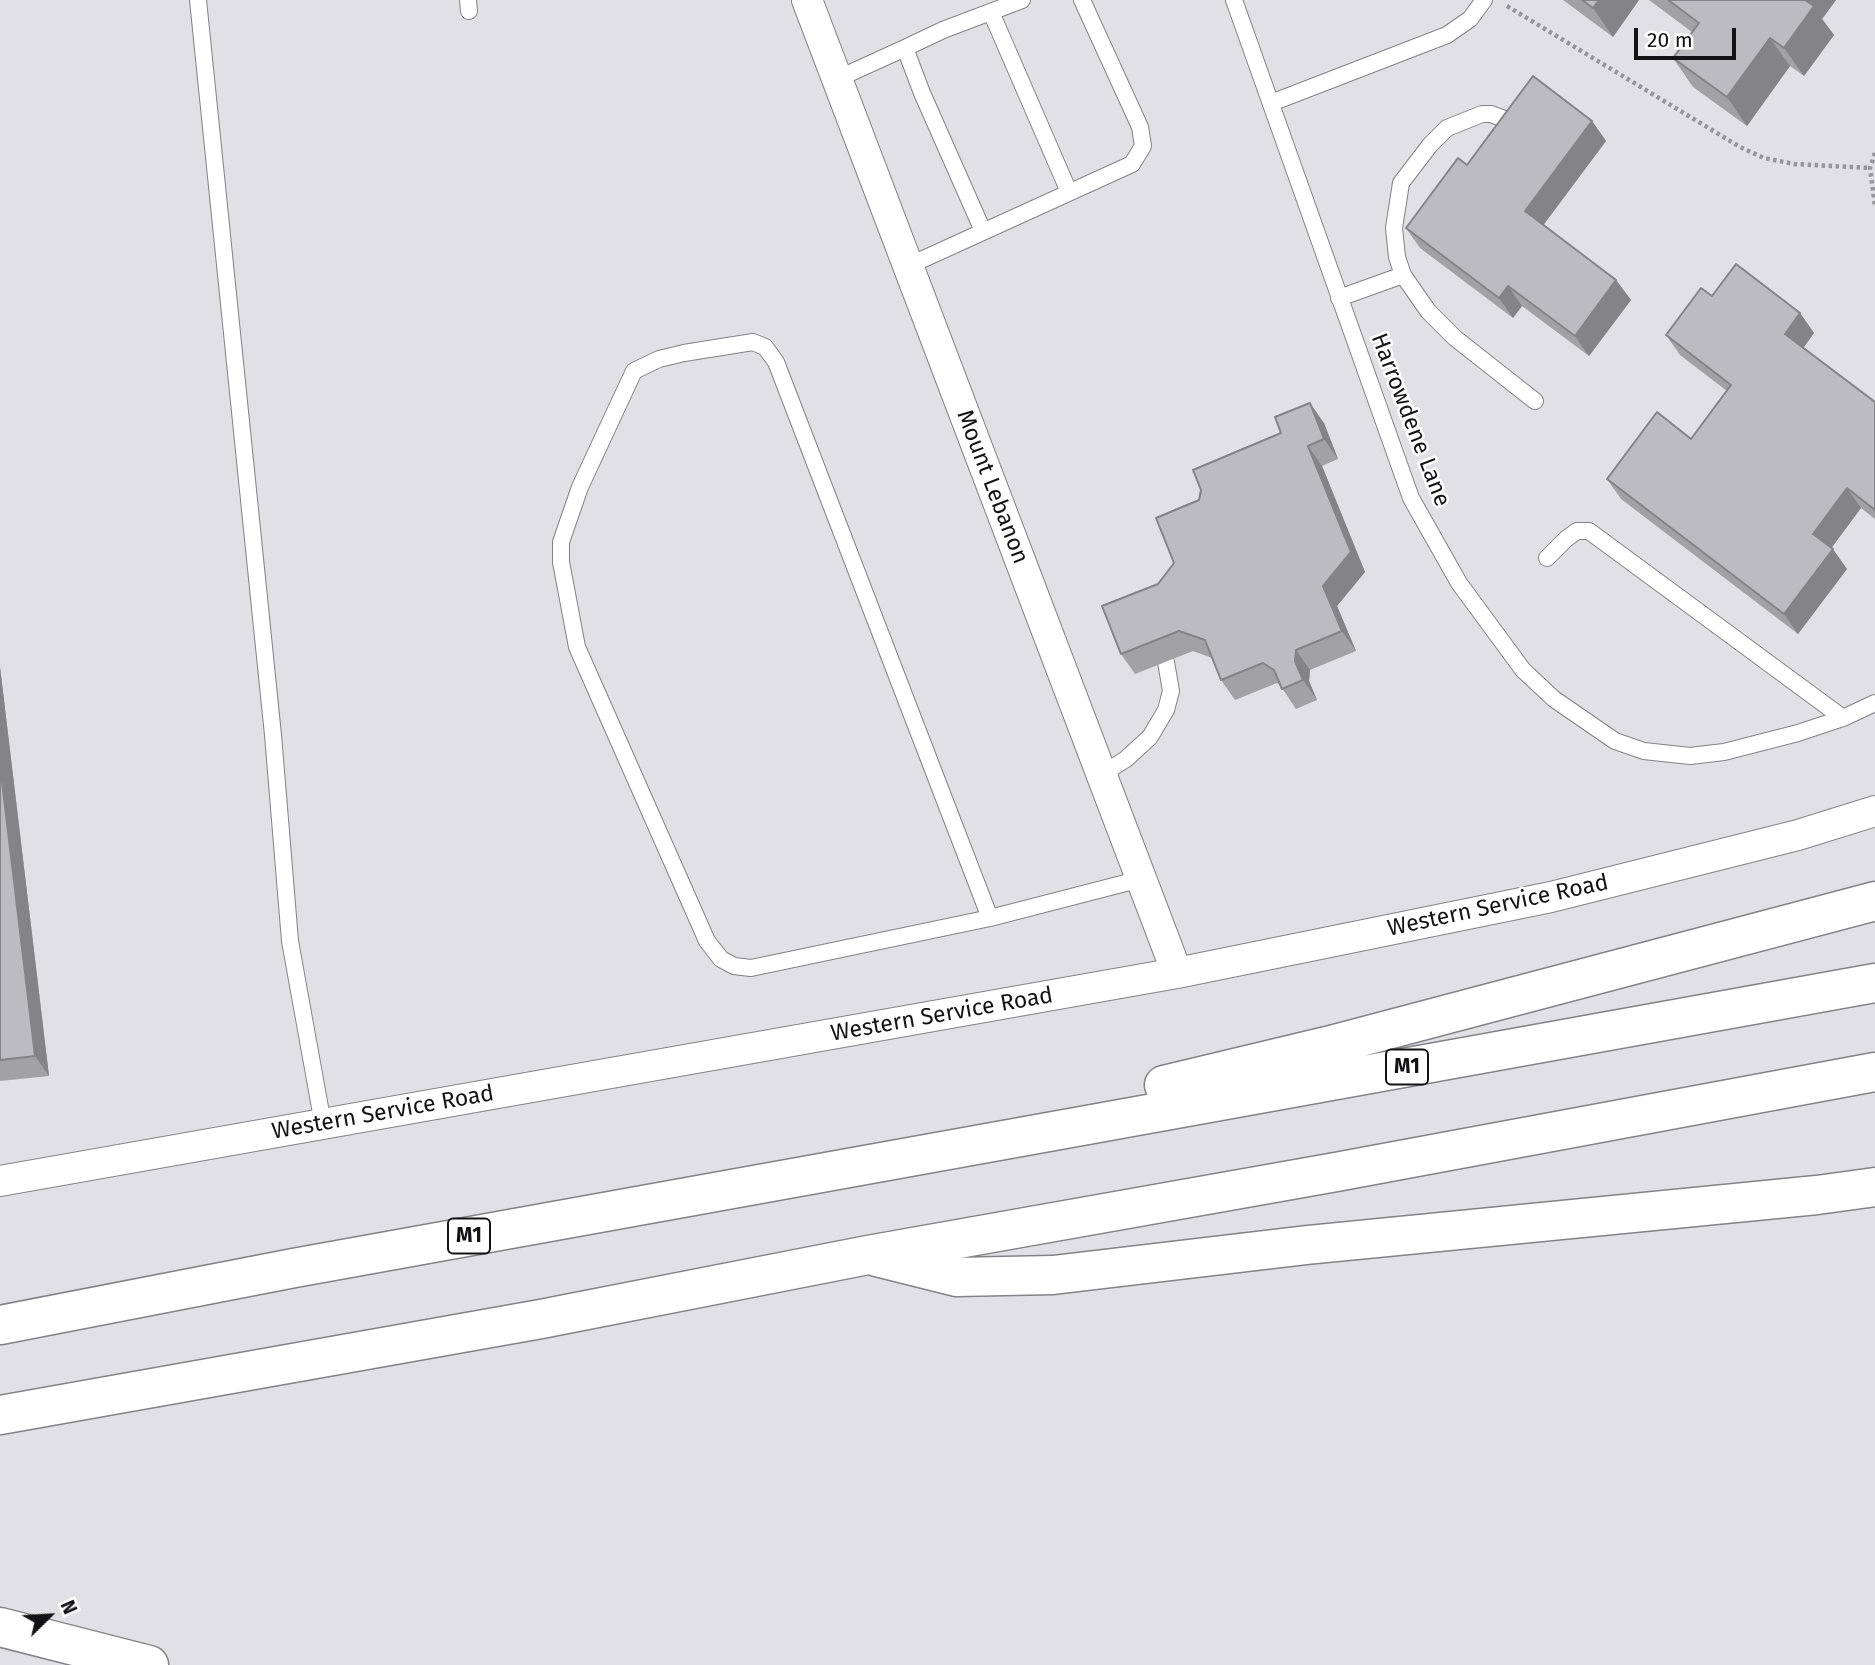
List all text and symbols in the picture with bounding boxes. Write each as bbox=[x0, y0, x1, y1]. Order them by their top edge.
scale bar bbox=[1637, 14, 1738, 58]
text: 20 m bbox=[1647, 27, 1693, 53]
street label: Harrowdene Lane bbox=[1364, 329, 1456, 511]
street label: Mount Lebanon bbox=[950, 406, 1034, 568]
street label: Western Service Road bbox=[1385, 869, 1611, 943]
street label: Western Service Road bbox=[829, 982, 1055, 1048]
road number: M1 bbox=[1386, 1050, 1428, 1084]
street label: Western Service Road bbox=[270, 1080, 496, 1146]
road number: M1 bbox=[448, 1218, 490, 1254]
north arrow bbox=[14, 1581, 84, 1651]
text: N bbox=[56, 1597, 82, 1618]

